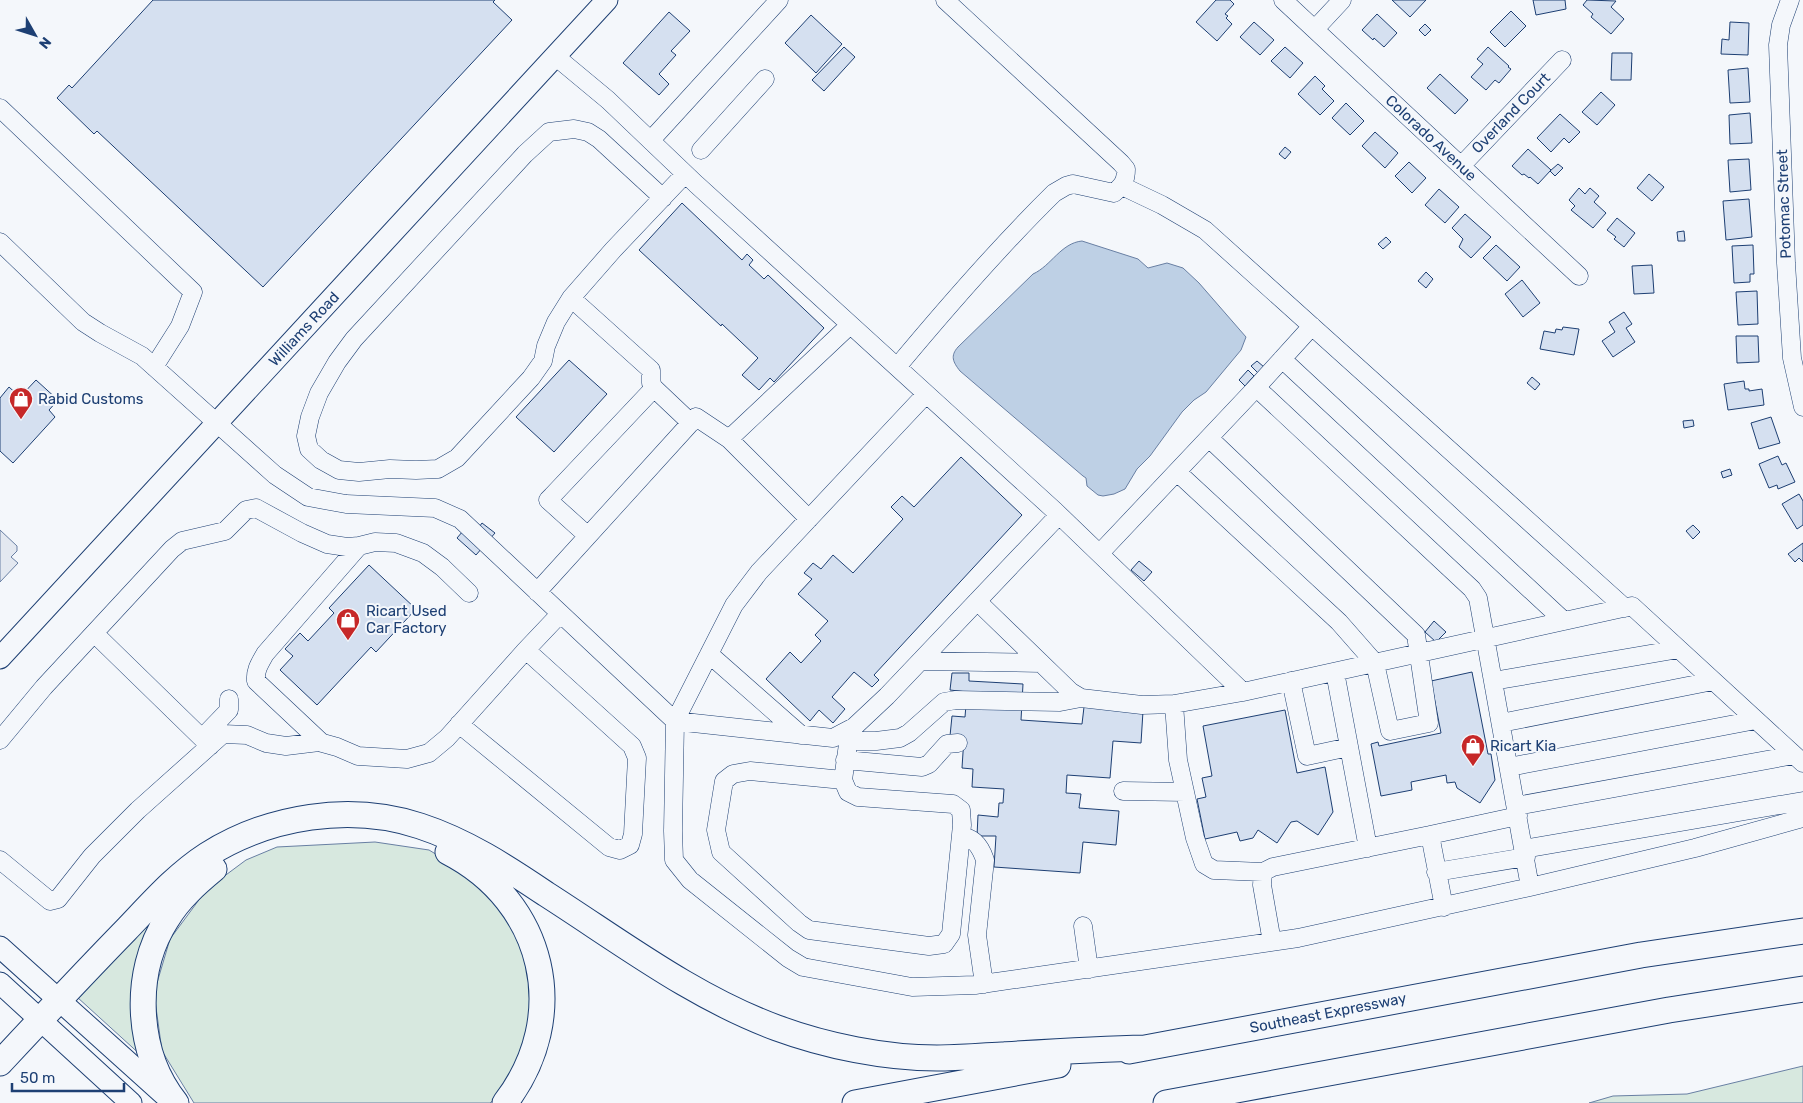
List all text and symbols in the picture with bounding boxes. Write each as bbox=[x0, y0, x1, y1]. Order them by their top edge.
north arrow bbox=[10, 10, 60, 60]
text: N bbox=[35, 34, 54, 52]
street label: Overland Court bbox=[1468, 69, 1554, 157]
street label: Colorado Avenue bbox=[1382, 91, 1480, 185]
street label: Potomac Street bbox=[1773, 149, 1795, 259]
street label: Williams Road bbox=[265, 288, 343, 370]
shop icon: Rabid Customs bbox=[8, 386, 34, 420]
place label: Rabid Customs bbox=[38, 390, 144, 408]
place label: Ricart Used Car Factory bbox=[366, 602, 447, 637]
shop icon: Ricart Used Car Factory bbox=[335, 607, 361, 641]
shop icon: Ricart Kia bbox=[1460, 733, 1486, 767]
place label: Ricart Kia bbox=[1490, 737, 1556, 755]
street label: Southeast Expressway bbox=[1248, 989, 1408, 1037]
scale bar bbox=[12, 1060, 125, 1092]
text: 50 m bbox=[20, 1069, 55, 1087]

